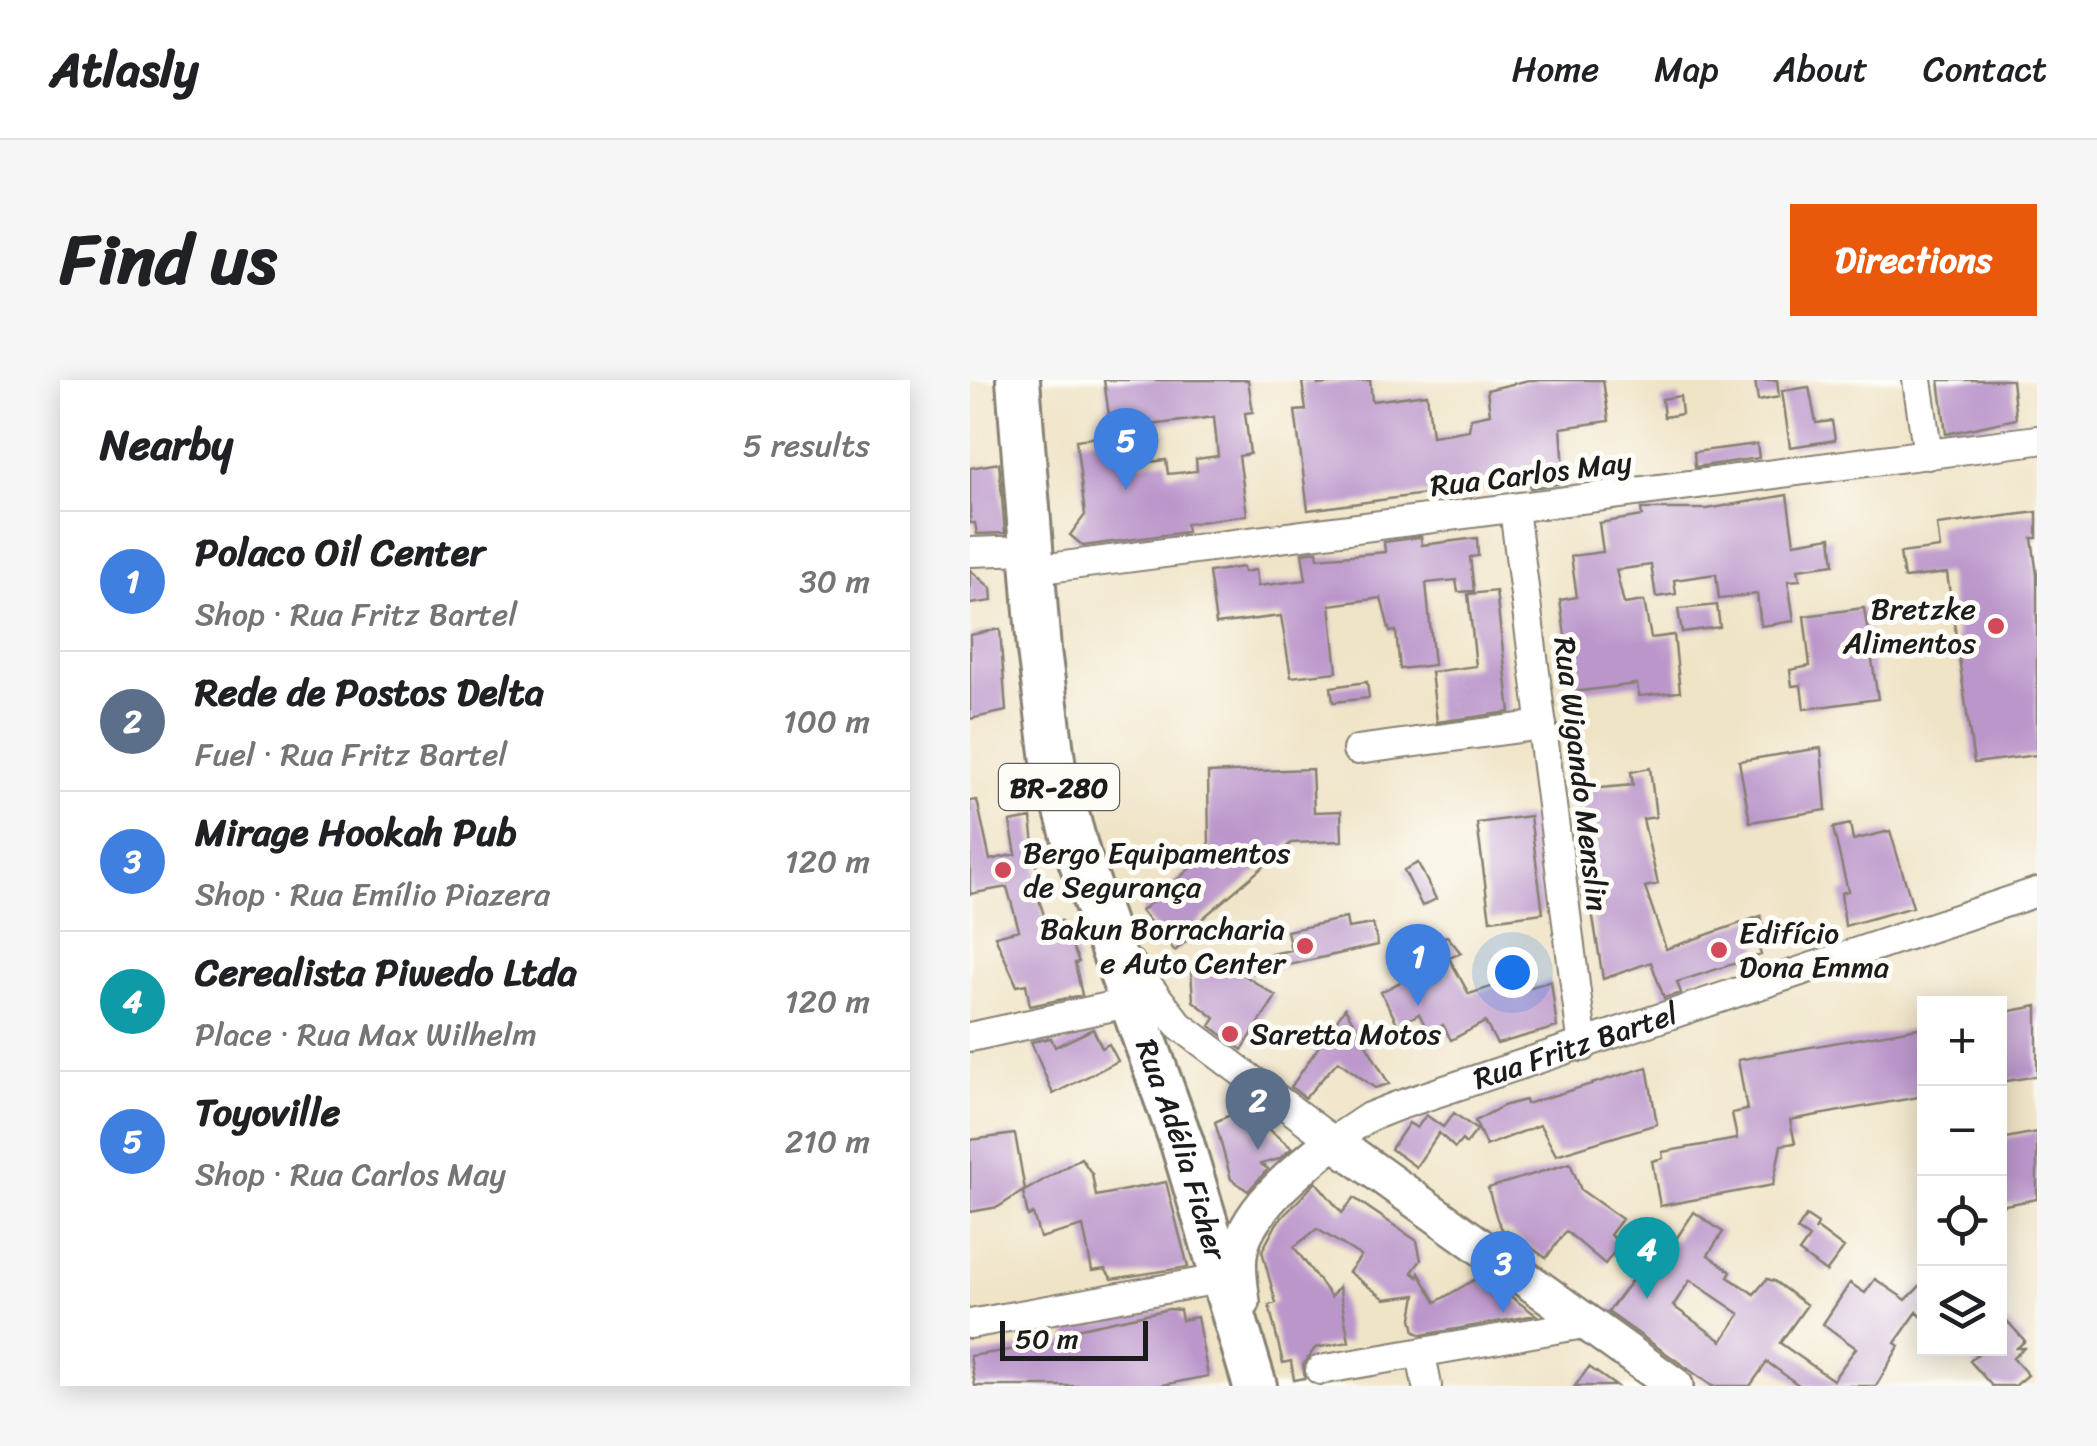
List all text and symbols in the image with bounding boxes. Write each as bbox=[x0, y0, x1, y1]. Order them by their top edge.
text: Atlasly bbox=[50, 27, 199, 112]
text: Home bbox=[1512, 38, 1599, 100]
text: Map bbox=[1654, 38, 1719, 100]
text: About bbox=[1774, 38, 1868, 100]
text: Contact bbox=[1923, 38, 2047, 100]
text: Find us bbox=[60, 198, 277, 322]
button: Directions bbox=[1790, 204, 2037, 316]
text: Nearby bbox=[100, 408, 233, 482]
pin: 5 bbox=[1094, 408, 1158, 490]
text: 5 results bbox=[743, 417, 870, 474]
street label: Rua Carlos May bbox=[1427, 435, 1635, 513]
text: Polaco Oil Center bbox=[195, 519, 485, 586]
text: 1 bbox=[126, 553, 139, 610]
text: 30 m bbox=[799, 553, 870, 610]
place label: Bretzke Alimentos bbox=[1842, 582, 1976, 670]
text: Shop · Rua Fritz Bartel bbox=[195, 586, 517, 643]
marker: Bretzke Alimentos bbox=[1985, 615, 2007, 637]
street label: Rua Wigando Menslin bbox=[1537, 634, 1625, 914]
text: Rede de Postos Delta bbox=[195, 659, 544, 726]
text: 2 bbox=[123, 693, 142, 750]
text: 100 m bbox=[783, 693, 870, 750]
text: Fuel · Rua Fritz Bartel bbox=[195, 726, 507, 783]
road number: BR-280 bbox=[999, 764, 1119, 810]
text: Mirage Hookah Pub bbox=[195, 799, 517, 866]
place label: Bergo Equipamentos de Segurança bbox=[1023, 826, 1290, 914]
text: 3 bbox=[124, 833, 141, 890]
text: 120 m bbox=[785, 833, 870, 890]
marker: Bergo Equipamentos de Segurança bbox=[992, 859, 1014, 881]
text: Shop · Rua Emílio Piazera bbox=[195, 866, 550, 923]
place label: Bakun Borracharia e Auto Center bbox=[1040, 902, 1287, 990]
place label: Edifício Dona Emma bbox=[1739, 906, 1889, 994]
pin: 1 bbox=[1386, 924, 1450, 1006]
marker: Bakun Borracharia e Auto Center bbox=[1294, 935, 1316, 957]
text: Cerealista Piwedo Ltda bbox=[195, 939, 577, 1006]
marker: Edifício Dona Emma bbox=[1708, 939, 1730, 961]
your location bbox=[1487, 947, 1538, 998]
text: 4 bbox=[122, 973, 143, 1030]
text: 120 m bbox=[785, 973, 870, 1030]
street label: Rua Fritz Bartel bbox=[1466, 987, 1686, 1106]
map controls bbox=[1917, 996, 2007, 1356]
button: + bbox=[1917, 996, 2007, 1086]
text: Place · Rua Max Wilhelm bbox=[195, 1006, 537, 1063]
place label: Saretta Motos bbox=[1250, 1007, 1441, 1061]
marker: Saretta Motos bbox=[1219, 1023, 1241, 1045]
street label: Rua Adélia Ficher bbox=[1120, 1031, 1243, 1268]
pin: 2 bbox=[1226, 1068, 1290, 1150]
text: Toyoville bbox=[195, 1079, 340, 1146]
button: − bbox=[1917, 1086, 2007, 1176]
text: 5 bbox=[123, 1113, 142, 1170]
text: 210 m bbox=[785, 1113, 870, 1170]
text: Shop · Rua Carlos May bbox=[195, 1146, 506, 1203]
button: locate bbox=[1917, 1176, 2007, 1266]
pin: 4 bbox=[1614, 1216, 1680, 1299]
pin: 3 bbox=[1470, 1230, 1536, 1313]
button: layers bbox=[1917, 1266, 2007, 1356]
text: 50 m bbox=[1015, 1314, 1079, 1363]
scale bar bbox=[1000, 1316, 1148, 1360]

